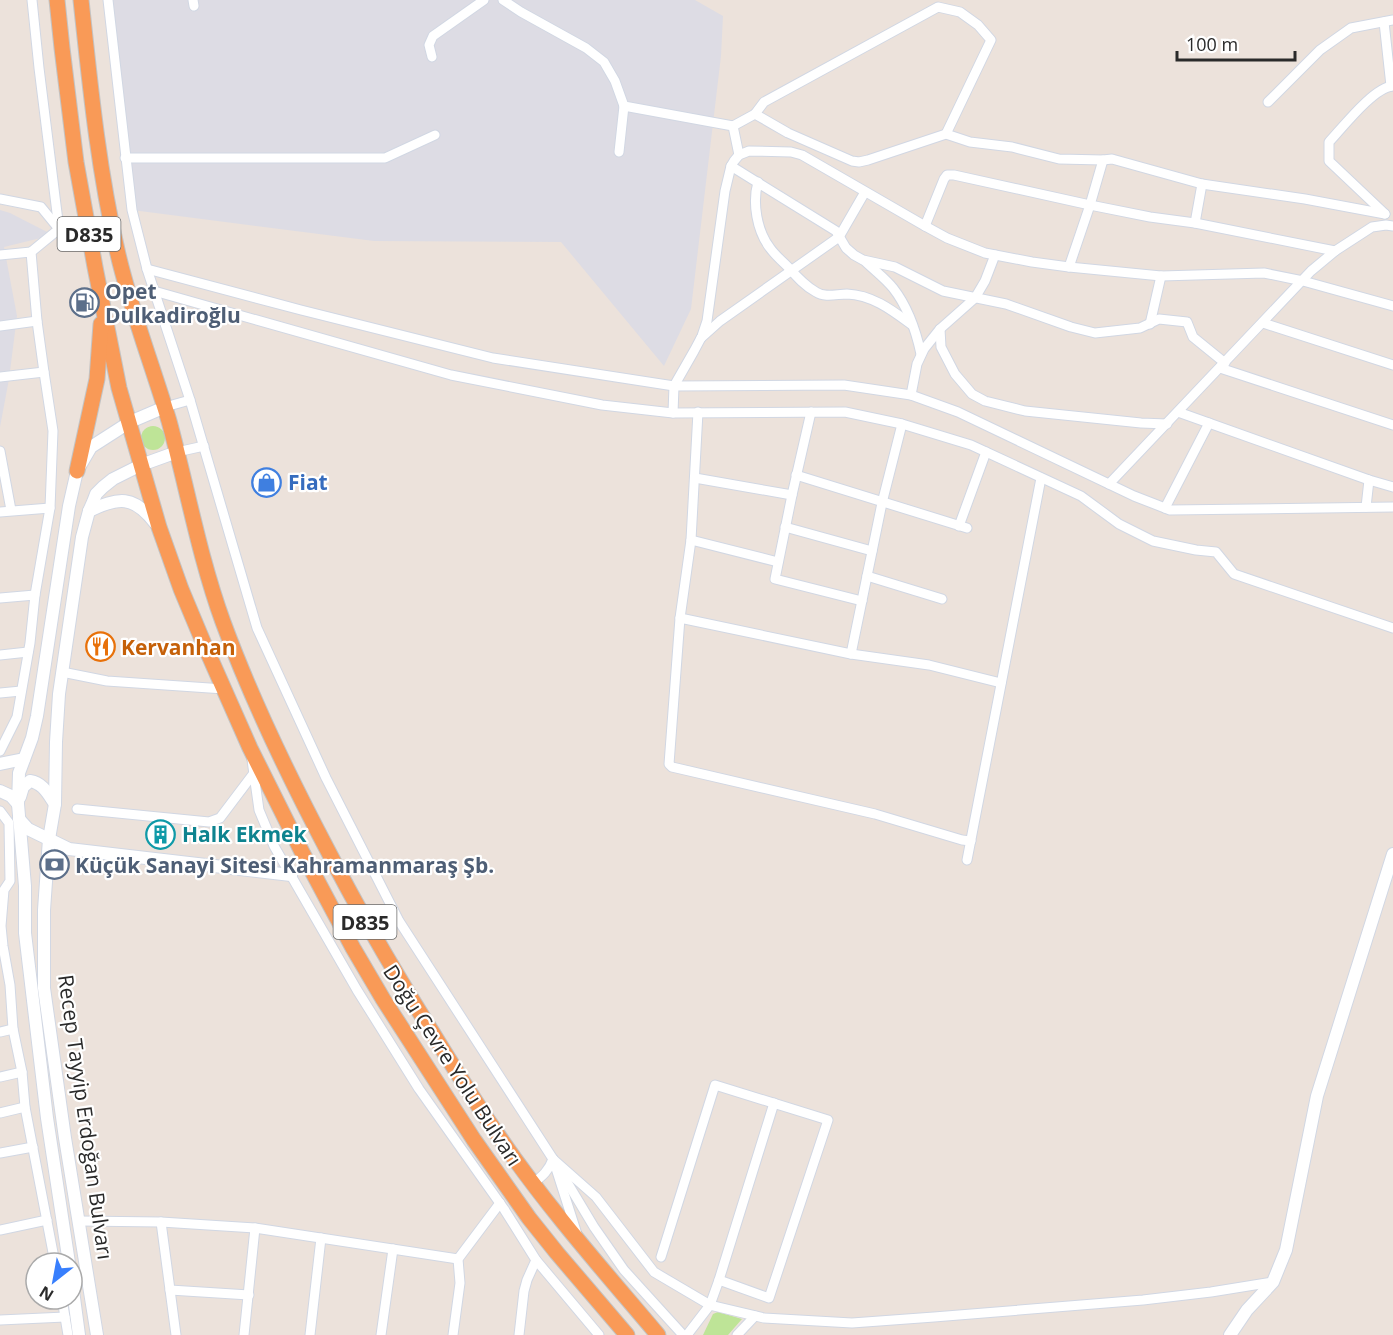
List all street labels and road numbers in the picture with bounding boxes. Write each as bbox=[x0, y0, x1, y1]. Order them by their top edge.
road number: D835 bbox=[58, 217, 121, 251]
road number: D835 bbox=[334, 905, 397, 939]
street label: Doğu Çevre Yolu Bulvarı bbox=[377, 959, 529, 1171]
street label: Recep Tayyip Erdoğan Bulvarı bbox=[52, 973, 120, 1261]

